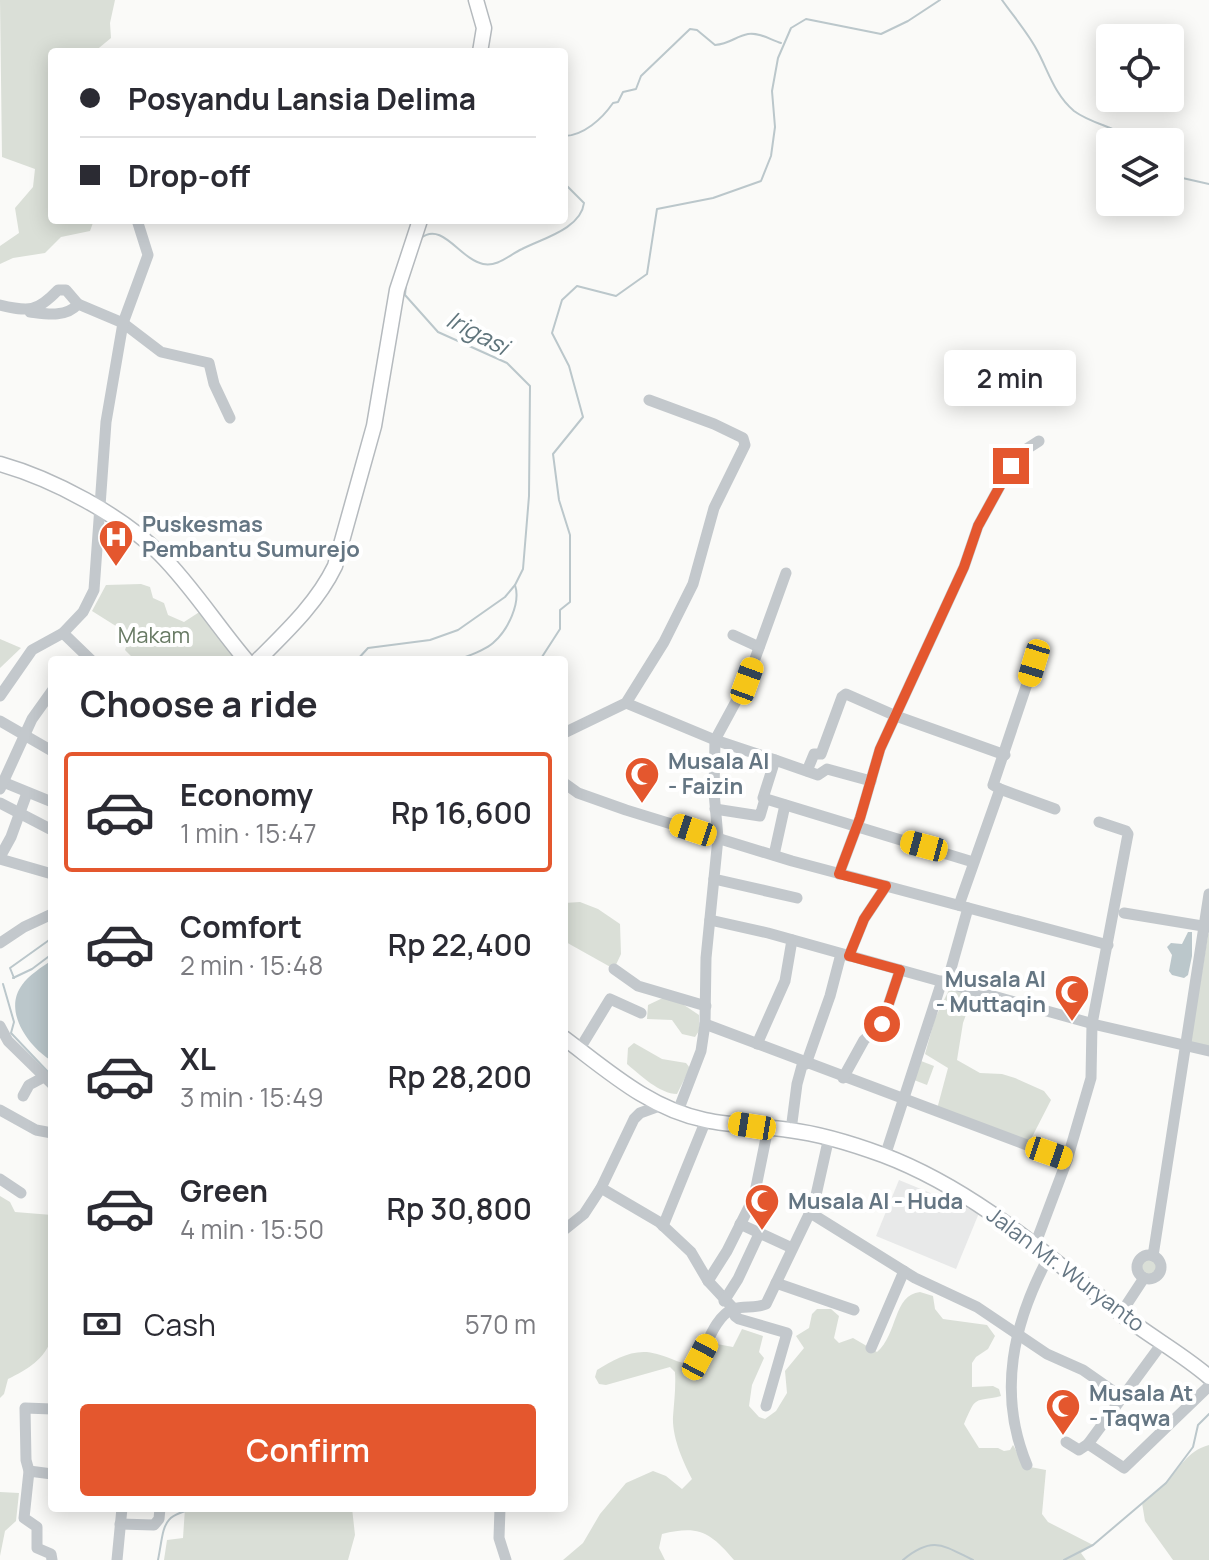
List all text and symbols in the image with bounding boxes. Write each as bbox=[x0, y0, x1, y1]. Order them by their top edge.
map controls bbox=[1096, 24, 1184, 216]
button: locate bbox=[1096, 24, 1184, 112]
text: Posyandu Lansia Delima bbox=[128, 78, 476, 119]
button: layers bbox=[1096, 128, 1184, 216]
text: Drop-off bbox=[128, 155, 250, 196]
water label: Irigasi bbox=[441, 302, 518, 364]
callout: 2 min bbox=[945, 350, 1077, 406]
text: 2 min bbox=[977, 360, 1043, 396]
route end bbox=[993, 448, 1029, 484]
place label: Puskesmas Pembantu Sumurejo bbox=[142, 509, 360, 564]
hospital icon: Puskesmas Pembantu Sumurejo bbox=[97, 518, 135, 568]
park label: Makam bbox=[118, 620, 190, 650]
car bbox=[1016, 637, 1052, 689]
car bbox=[728, 654, 766, 708]
text: Choose a ride bbox=[80, 679, 318, 728]
place label: Musala Al - Faizin bbox=[668, 746, 769, 801]
mosque icon: Musala Al - Faizin bbox=[623, 755, 661, 805]
text: Economy bbox=[180, 774, 313, 815]
icon: car bbox=[84, 776, 156, 848]
text: Rp 16,600 bbox=[391, 792, 532, 833]
car bbox=[666, 811, 720, 849]
text: 1 min · 15:47 bbox=[180, 815, 317, 851]
car bbox=[898, 828, 950, 864]
text: Comfort bbox=[180, 906, 302, 947]
icon: car bbox=[84, 908, 156, 980]
text: Rp 22,400 bbox=[388, 924, 532, 965]
text: 2 min · 15:48 bbox=[180, 947, 323, 983]
place label: Musala Al - Muttaqin bbox=[936, 964, 1046, 1019]
mosque icon: Musala Al - Muttaqin bbox=[1053, 973, 1091, 1023]
route start bbox=[864, 1006, 900, 1042]
text: XL bbox=[180, 1038, 216, 1079]
icon: car bbox=[84, 1040, 156, 1112]
text: Rp 28,200 bbox=[388, 1056, 532, 1097]
text: 3 min · 15:49 bbox=[180, 1079, 324, 1115]
car bbox=[726, 1110, 778, 1142]
car bbox=[1022, 1134, 1076, 1172]
text: Green bbox=[180, 1170, 268, 1211]
icon: car bbox=[84, 1172, 156, 1244]
mosque icon: Musala Al - Huda bbox=[743, 1182, 781, 1232]
place label: Musala Al - Huda bbox=[788, 1186, 963, 1216]
text: Rp 30,800 bbox=[387, 1188, 532, 1229]
street label: Jalan Mr. Wuryanto bbox=[981, 1200, 1151, 1338]
text: 4 min · 15:50 bbox=[180, 1211, 324, 1247]
icon: cash bbox=[80, 1302, 124, 1346]
text: Cash bbox=[144, 1304, 216, 1345]
text: 570 m bbox=[465, 1306, 536, 1342]
car bbox=[678, 1330, 722, 1384]
place label: Musala At - Taqwa bbox=[1089, 1378, 1193, 1433]
mosque icon: Musala At - Taqwa bbox=[1044, 1387, 1082, 1437]
button: Confirm bbox=[80, 1404, 536, 1496]

